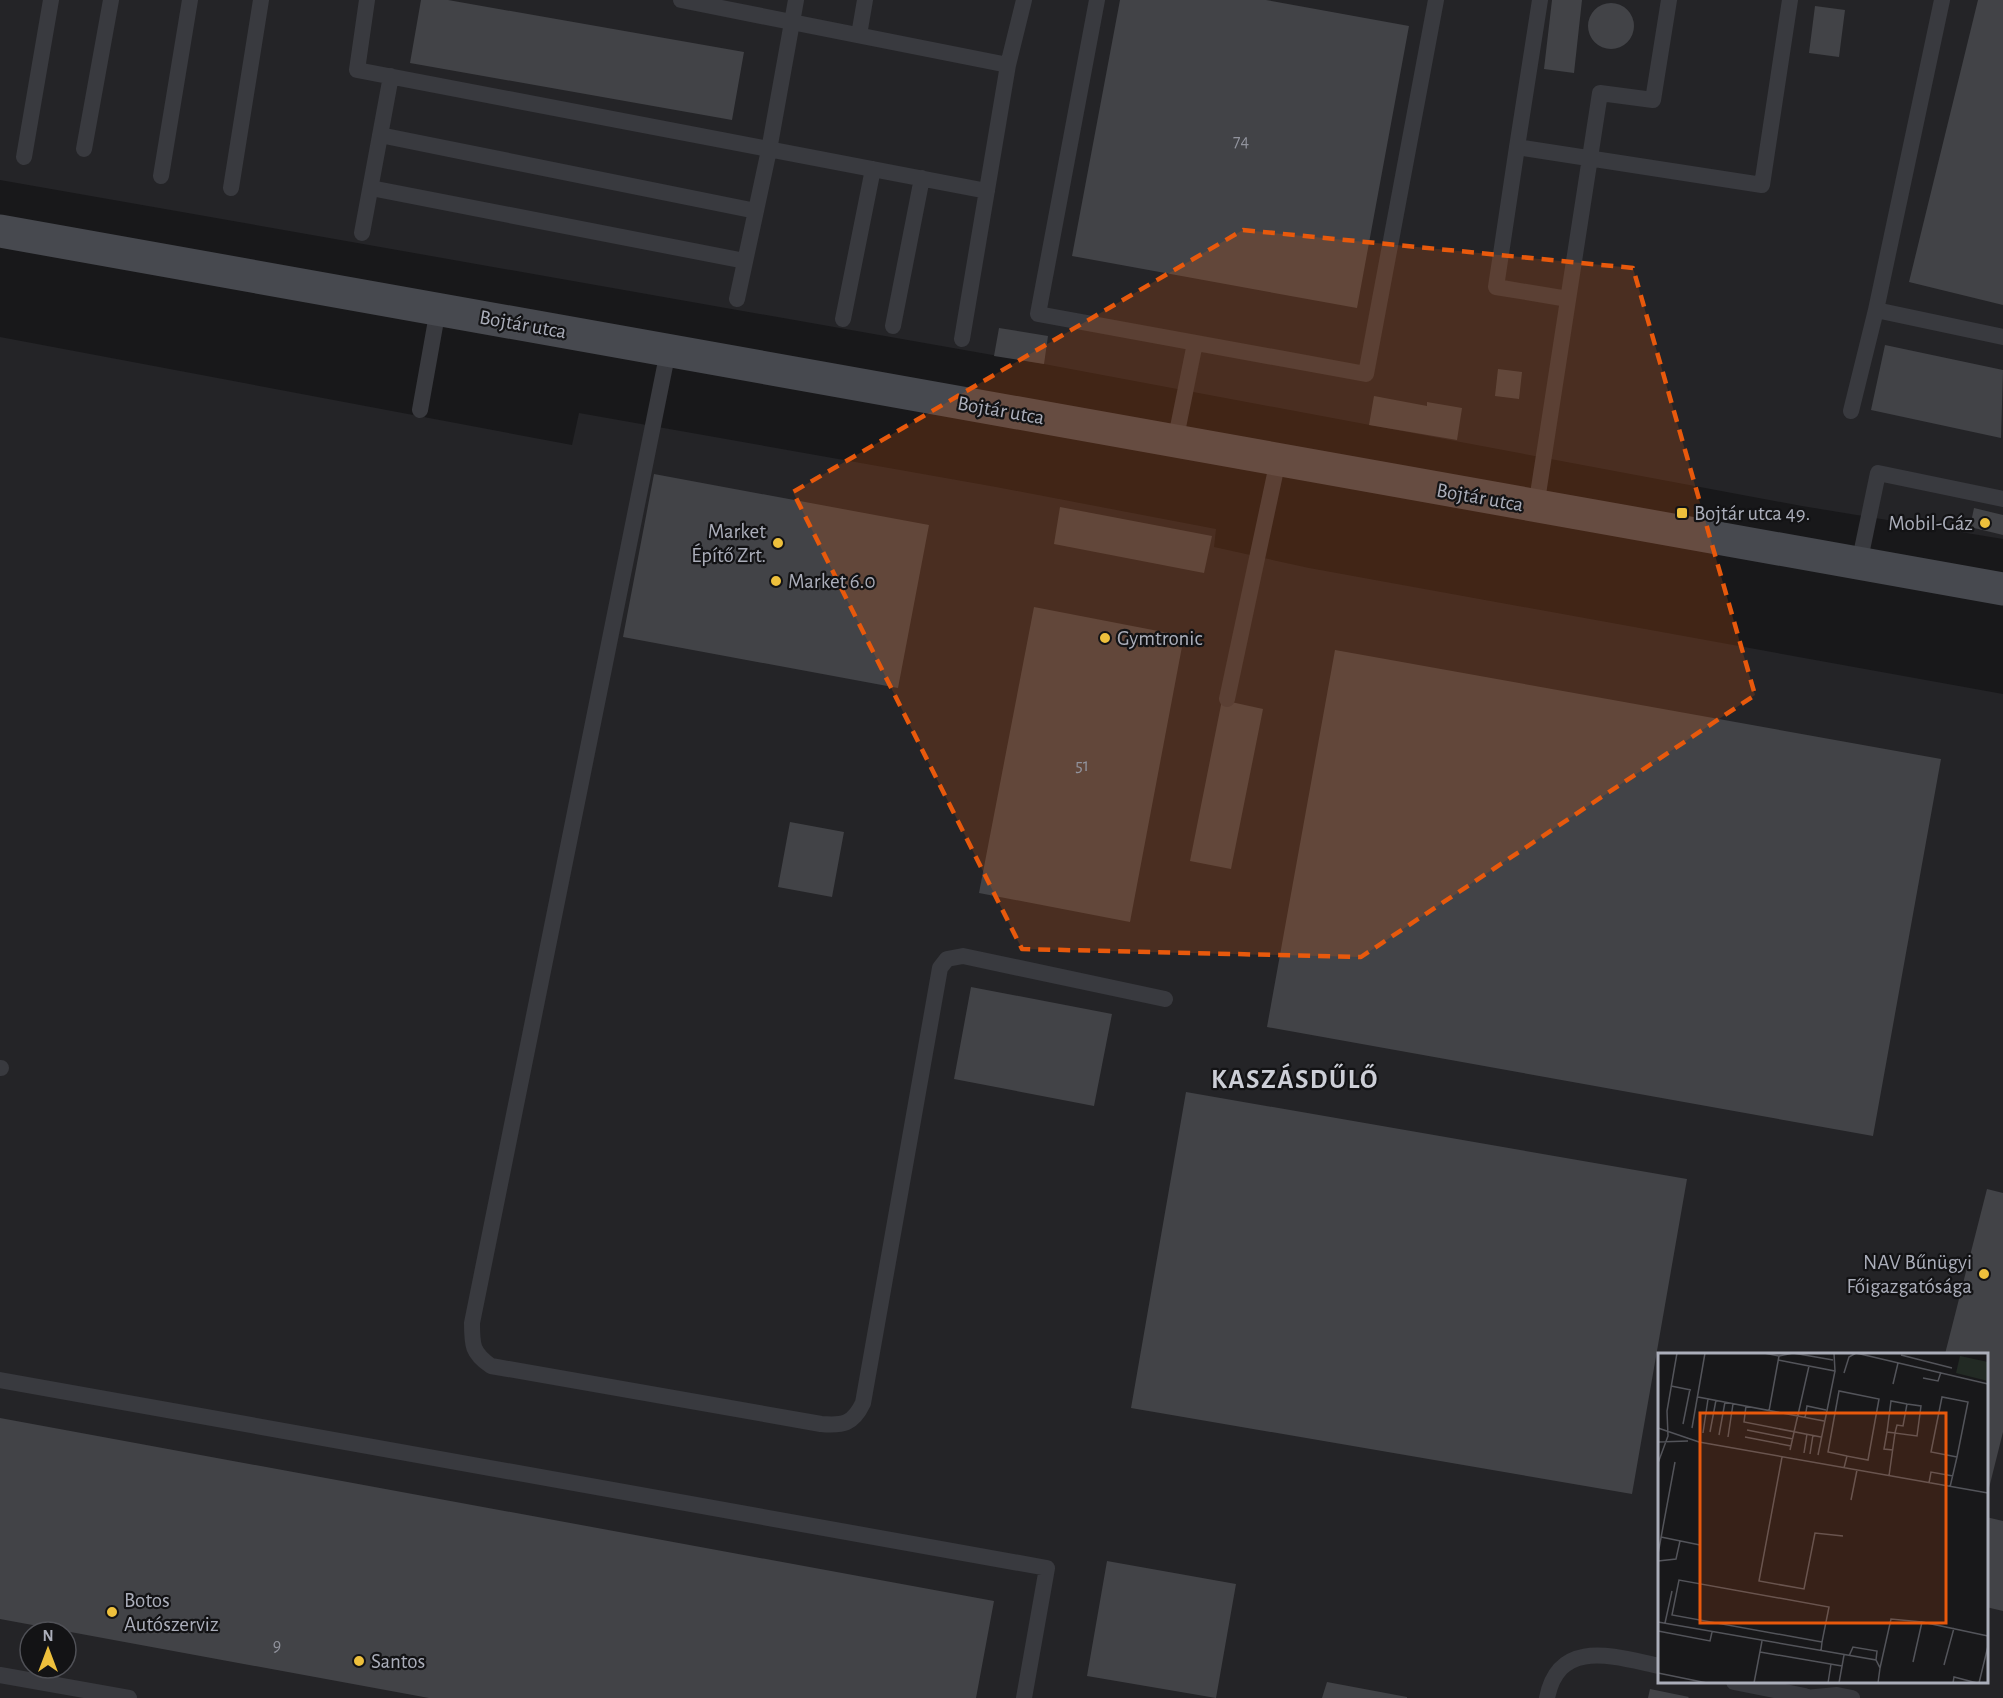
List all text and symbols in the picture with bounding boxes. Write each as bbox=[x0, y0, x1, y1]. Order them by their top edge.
house number: 74 bbox=[1233, 133, 1249, 151]
street label: Bojtár utca bbox=[478, 307, 568, 343]
street label: Bojtár utca bbox=[956, 393, 1046, 429]
street label: Bojtár utca bbox=[1435, 480, 1525, 516]
place label: Bojtár utca 49. bbox=[1694, 503, 1810, 524]
marker: Bojtár utca 49. bbox=[1675, 506, 1689, 520]
place label: Mobil-Gáz bbox=[1888, 513, 1973, 534]
marker: Mobil-Gáz bbox=[1978, 516, 1992, 530]
place label: Market Építő Zrt. bbox=[691, 521, 766, 566]
marker: Market Építő Zrt. bbox=[771, 536, 785, 550]
place label: Market 6.0 bbox=[788, 571, 876, 592]
marker: Market 6.0 bbox=[769, 574, 783, 588]
place label: Gymtronic bbox=[1117, 628, 1203, 649]
marker: Gymtronic bbox=[1098, 631, 1112, 645]
house number: 51 bbox=[1075, 757, 1089, 775]
district label: KASZÁSDŰLŐ bbox=[1211, 1063, 1379, 1093]
place label: NAV Bűnügyi Főigazgatósága bbox=[1846, 1252, 1972, 1297]
marker: NAV Bűnügyi Főigazgatósága bbox=[1977, 1267, 1991, 1281]
inset map bbox=[1658, 1353, 1988, 1683]
place label: Botos Autószerviz bbox=[124, 1590, 219, 1635]
marker: Botos Autószerviz bbox=[105, 1605, 119, 1619]
north arrow bbox=[18, 1620, 78, 1680]
text: N bbox=[42, 1628, 54, 1644]
house number: 9 bbox=[273, 1637, 281, 1655]
place label: Santos bbox=[371, 1651, 425, 1672]
marker: Santos bbox=[352, 1654, 366, 1668]

